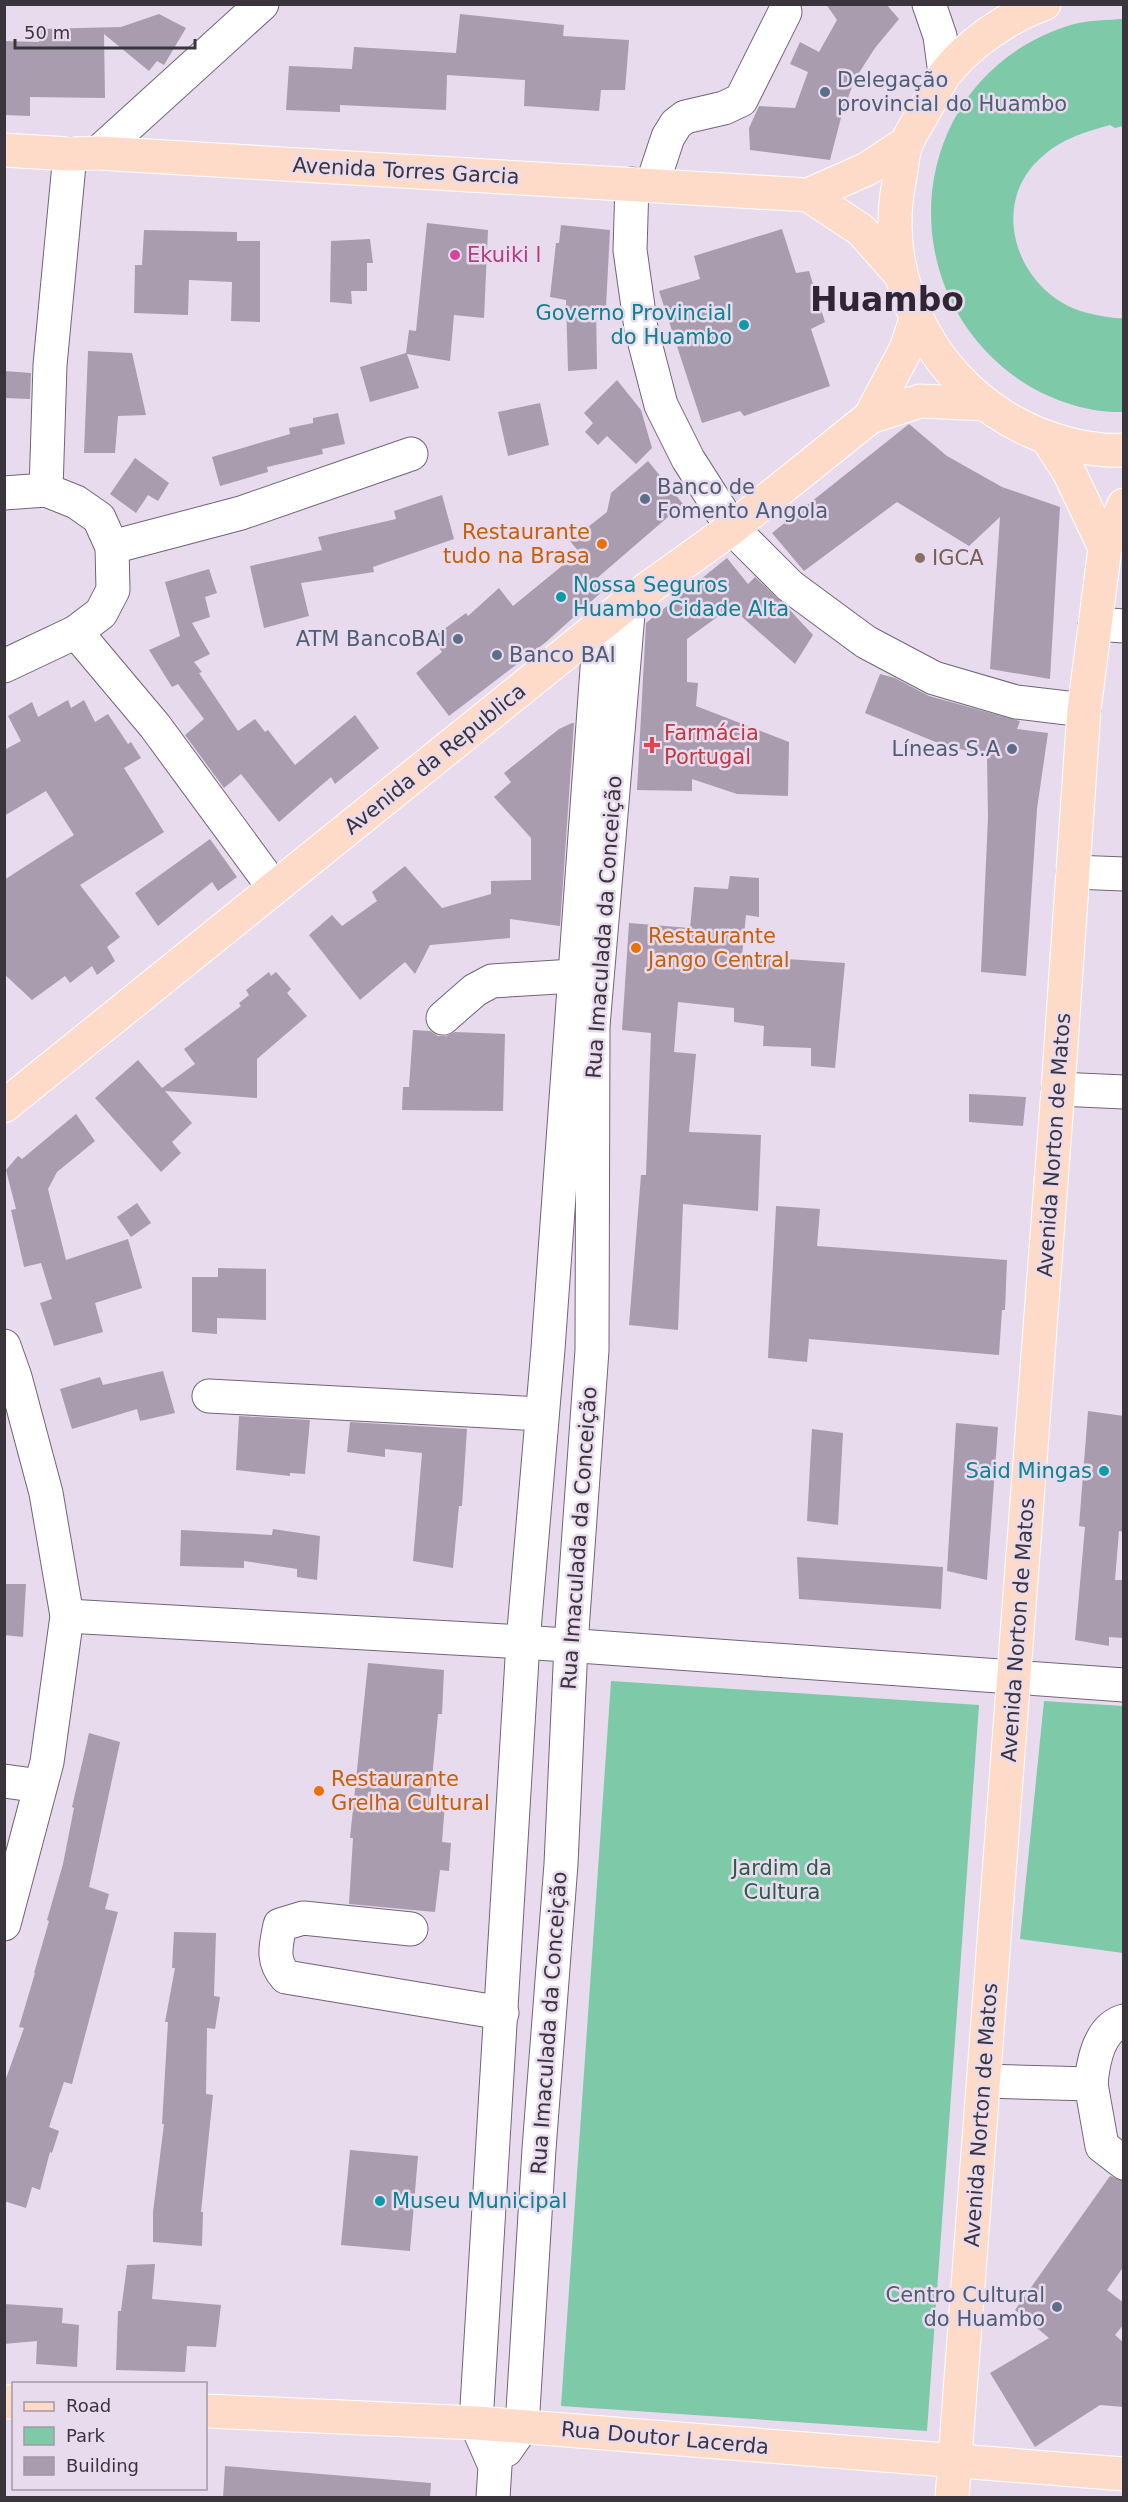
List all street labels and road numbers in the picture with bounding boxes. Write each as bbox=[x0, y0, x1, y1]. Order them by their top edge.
street label: Avenida Torres Garcia bbox=[292, 153, 520, 189]
street label: Avenida da Republica bbox=[340, 679, 530, 839]
street label: Rua Imaculada da Conceição bbox=[581, 775, 627, 1079]
street label: Avenida Norton de Matos bbox=[1033, 1012, 1075, 1278]
street label: Rua Imaculada da Conceição bbox=[556, 1386, 602, 1690]
street label: Avenida Norton de Matos bbox=[997, 1497, 1039, 1763]
street label: Rua Imaculada da Conceição bbox=[526, 1871, 572, 2175]
street label: Avenida Norton de Matos bbox=[960, 1982, 1002, 2248]
street label: Rua Doutor Lacerda bbox=[560, 2417, 770, 2459]

